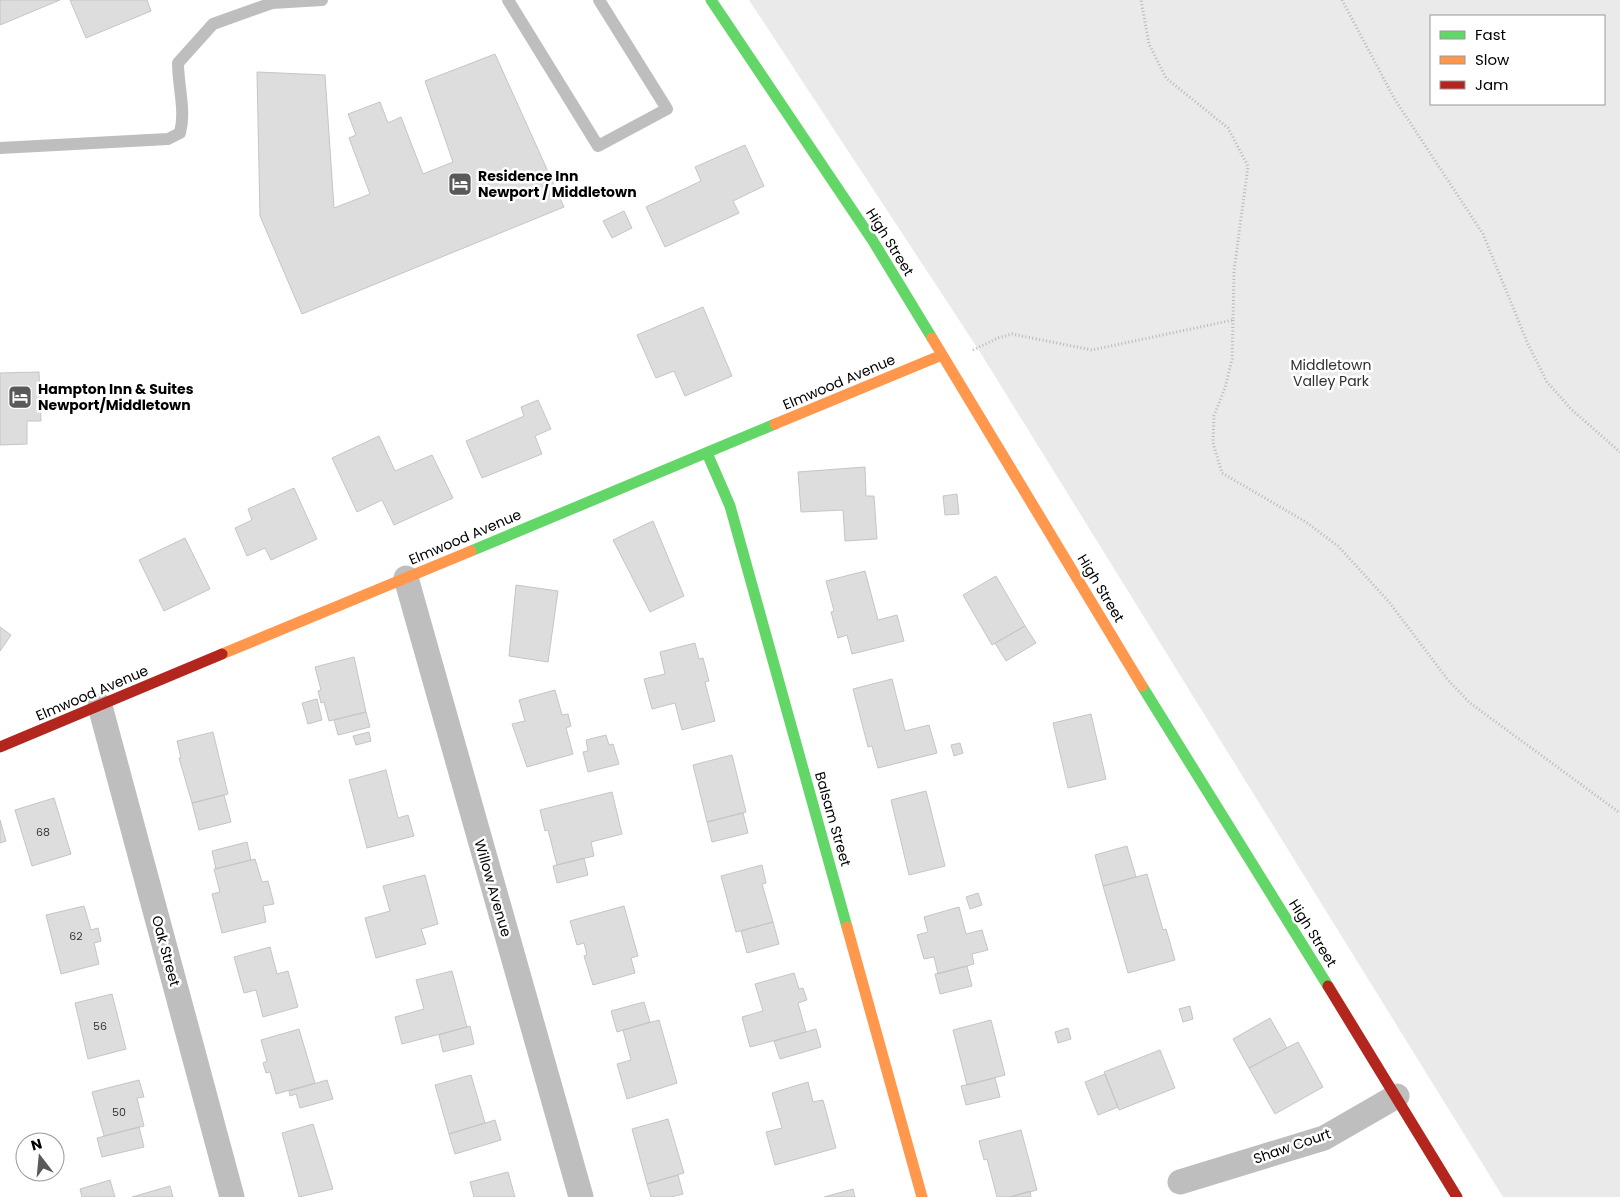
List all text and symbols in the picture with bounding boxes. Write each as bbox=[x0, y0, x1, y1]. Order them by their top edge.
legend bbox=[1430, 15, 1605, 105]
text: Fast bbox=[1475, 24, 1506, 45]
text: Slow bbox=[1475, 49, 1510, 70]
text: Jam bbox=[1475, 74, 1509, 95]
place label: Residence Inn Newport / Middletown bbox=[478, 166, 637, 202]
hotel icon: Residence Inn Newport / Middletown bbox=[447, 171, 473, 197]
street label: High Street bbox=[861, 204, 919, 280]
street label: Elmwood Avenue bbox=[780, 349, 899, 415]
park label: Middletown Valley Park bbox=[1290, 355, 1372, 391]
place label: Hampton Inn & Suites Newport/Middletown bbox=[38, 379, 194, 415]
hotel icon: Hampton Inn & Suites Newport/Middletown bbox=[7, 384, 33, 410]
street label: Elmwood Avenue bbox=[406, 504, 525, 570]
street label: High Street bbox=[1073, 550, 1129, 626]
street label: Elmwood Avenue bbox=[33, 660, 152, 726]
street label: Balsam Street bbox=[810, 769, 856, 869]
house number: 68 bbox=[36, 824, 50, 840]
street label: Willow Avenue bbox=[470, 837, 517, 939]
street label: High Street bbox=[1284, 895, 1342, 971]
street label: Oak Street bbox=[147, 913, 185, 989]
house number: 62 bbox=[69, 928, 83, 944]
house number: 56 bbox=[93, 1018, 107, 1034]
house number: 50 bbox=[112, 1104, 126, 1120]
street label: Shaw Court bbox=[1250, 1123, 1334, 1169]
north arrow bbox=[15, 1132, 65, 1182]
text: N bbox=[29, 1133, 44, 1156]

